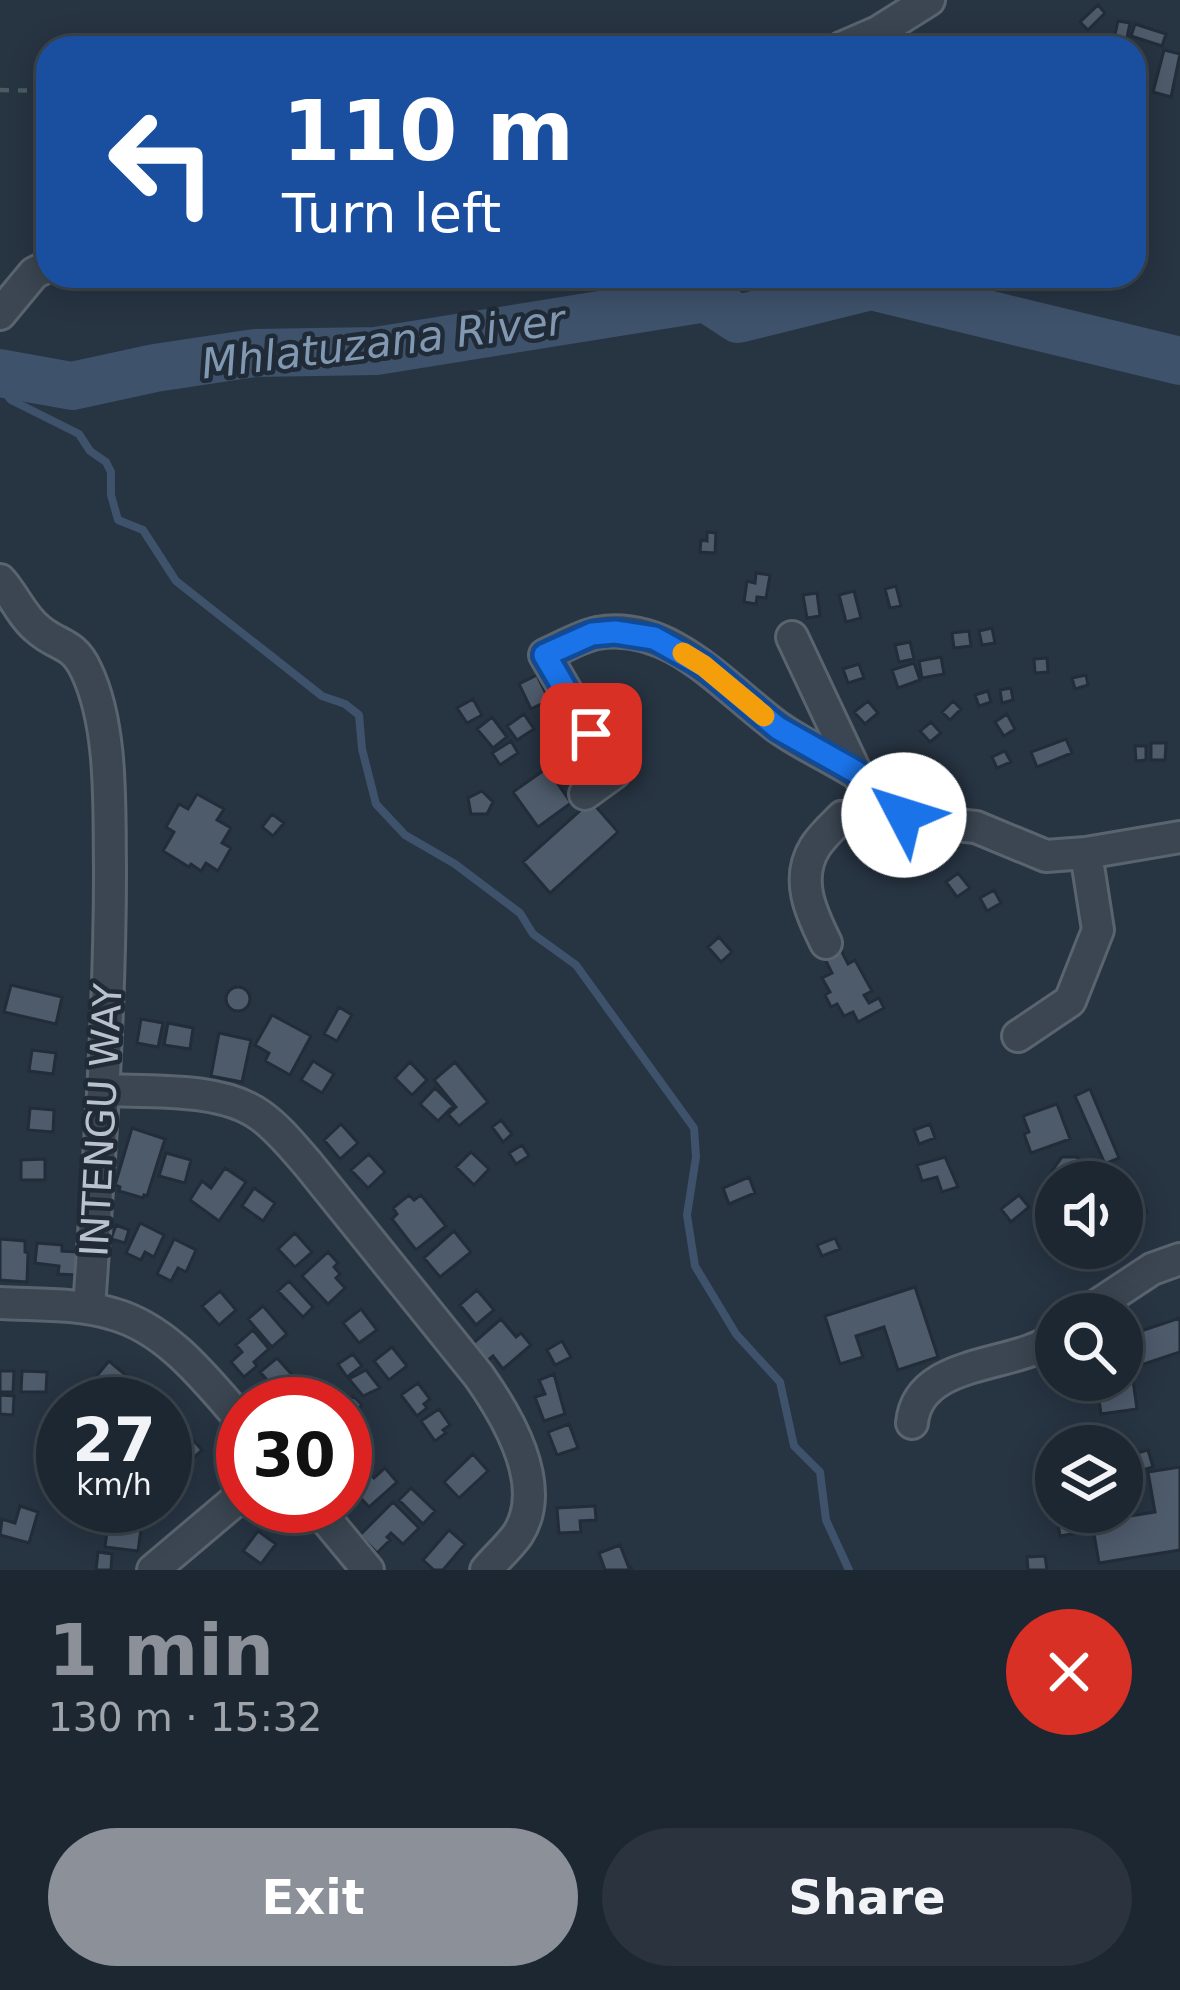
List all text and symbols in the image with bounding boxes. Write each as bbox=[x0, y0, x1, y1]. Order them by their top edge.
text: 110 m bbox=[282, 82, 574, 180]
icon: left bbox=[84, 84, 240, 240]
text: Turn left bbox=[282, 182, 501, 245]
water label: Mhlatuzana River bbox=[199, 295, 570, 389]
pin bbox=[540, 683, 642, 785]
icon: arrive bbox=[558, 701, 624, 767]
position arrow bbox=[841, 752, 967, 878]
street label: INTENGU WAY bbox=[71, 982, 131, 1258]
map controls bbox=[1035, 1161, 1143, 1533]
button: sound bbox=[1035, 1161, 1143, 1269]
button: search bbox=[1035, 1293, 1143, 1401]
speed limit sign: 30 bbox=[216, 1377, 372, 1533]
text: 27 bbox=[72, 1405, 156, 1475]
button: layers bbox=[1035, 1425, 1143, 1533]
text: km/h bbox=[76, 1467, 152, 1502]
text: 1 min bbox=[48, 1608, 274, 1692]
button: close bbox=[1006, 1609, 1132, 1735]
text: 130 m · 15:32 bbox=[48, 1695, 322, 1740]
button: Exit bbox=[48, 1828, 578, 1966]
button: Share bbox=[602, 1828, 1132, 1966]

